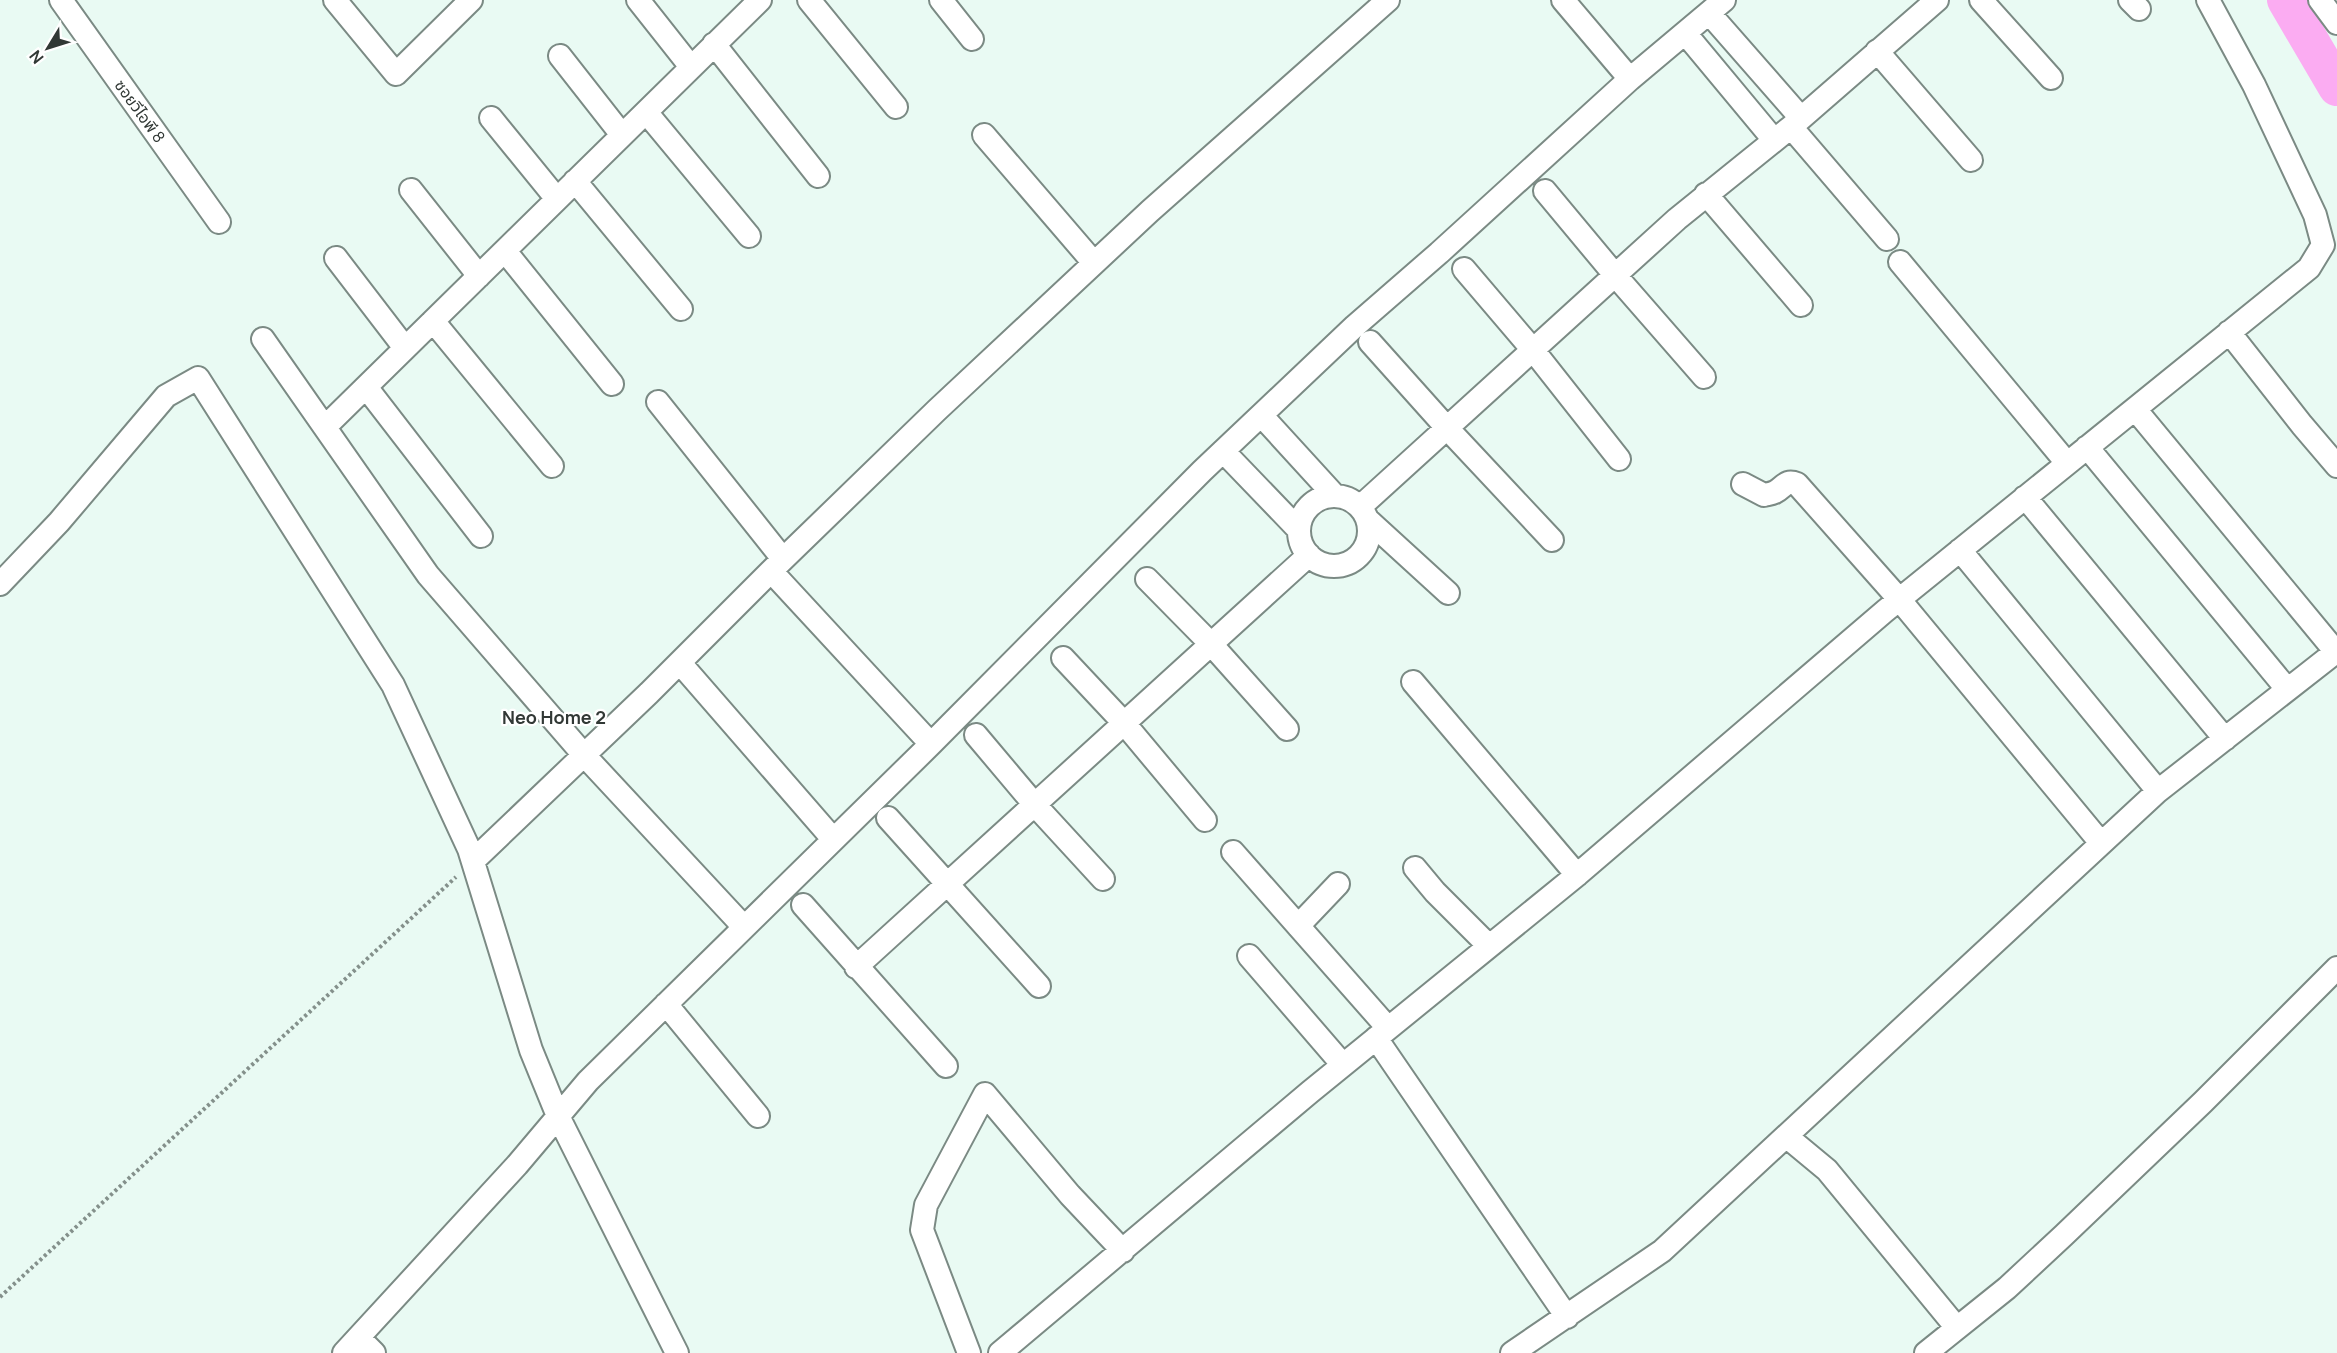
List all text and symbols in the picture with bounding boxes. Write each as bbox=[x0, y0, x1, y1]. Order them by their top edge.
north arrow bbox=[18, 18, 78, 78]
text: N bbox=[24, 46, 48, 69]
street label: ซอยวีไอพี 8 bbox=[110, 75, 170, 147]
district label: Neo Home 2 bbox=[502, 705, 606, 729]

